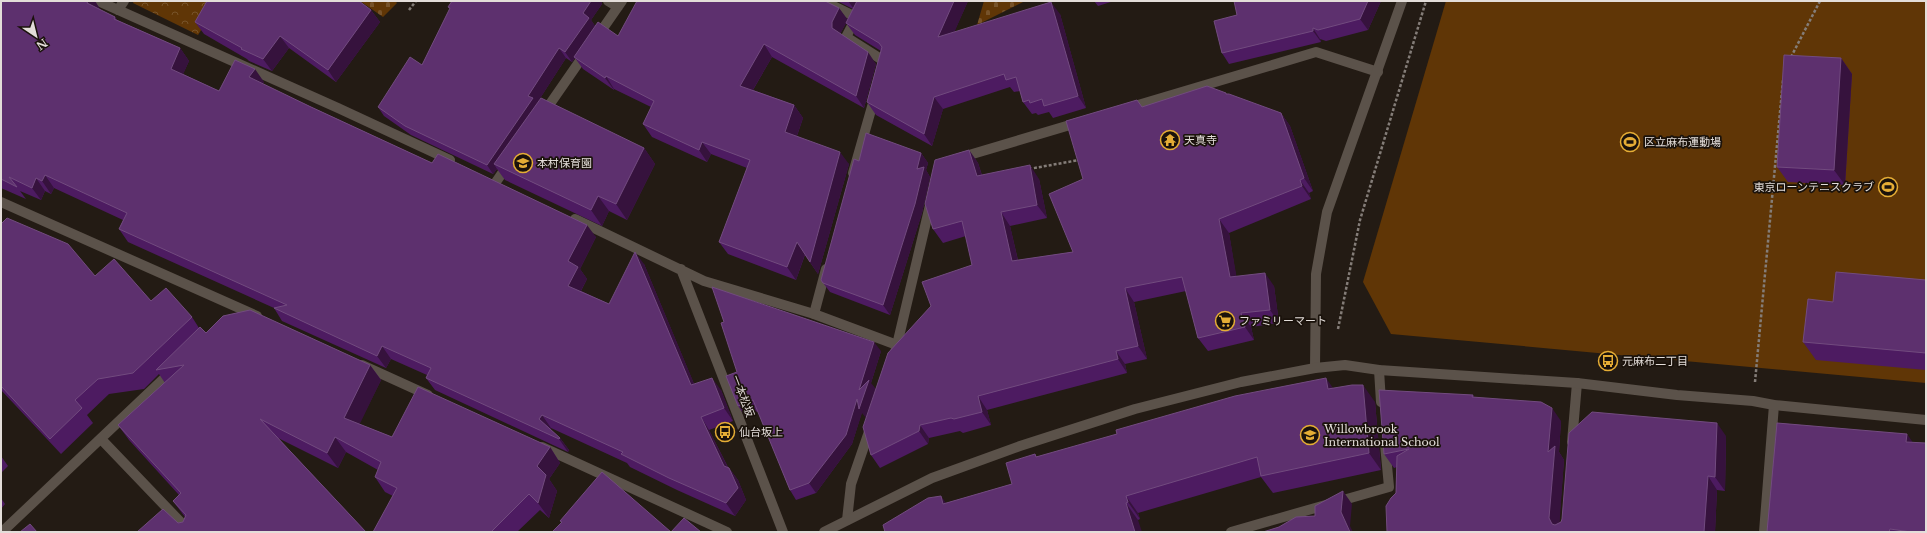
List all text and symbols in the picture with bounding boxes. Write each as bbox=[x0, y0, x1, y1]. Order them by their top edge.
north arrow bbox=[16, 16, 56, 56]
text: N bbox=[33, 35, 50, 53]
temple icon: 天真寺 bbox=[1159, 129, 1181, 151]
sports icon: 区立麻布運動場 bbox=[1619, 131, 1641, 153]
place label: 天真寺 bbox=[1184, 133, 1217, 147]
place label: 区立麻布運動場 bbox=[1644, 135, 1721, 149]
school or university icon: 本村保育園 bbox=[512, 152, 534, 174]
place label: 本村保育園 bbox=[537, 156, 592, 170]
sports icon: 東京ローンテニスクラブ bbox=[1877, 176, 1899, 198]
place label: 東京ローンテニスクラブ bbox=[1754, 180, 1874, 194]
supermarket icon: ファミリーマート bbox=[1214, 310, 1236, 332]
place label: ファミリーマート bbox=[1239, 314, 1327, 328]
bus stop icon: 元麻布二丁目 bbox=[1597, 350, 1619, 372]
place label: 元麻布二丁目 bbox=[1622, 354, 1688, 368]
street label: 一本松坂 bbox=[729, 373, 757, 419]
bus stop icon: 仙台坂上 bbox=[714, 421, 736, 443]
place label: Willowbrook International School bbox=[1323, 422, 1440, 449]
school or university icon: Willowbrook International School bbox=[1299, 424, 1321, 446]
place label: 仙台坂上 bbox=[739, 425, 783, 439]

